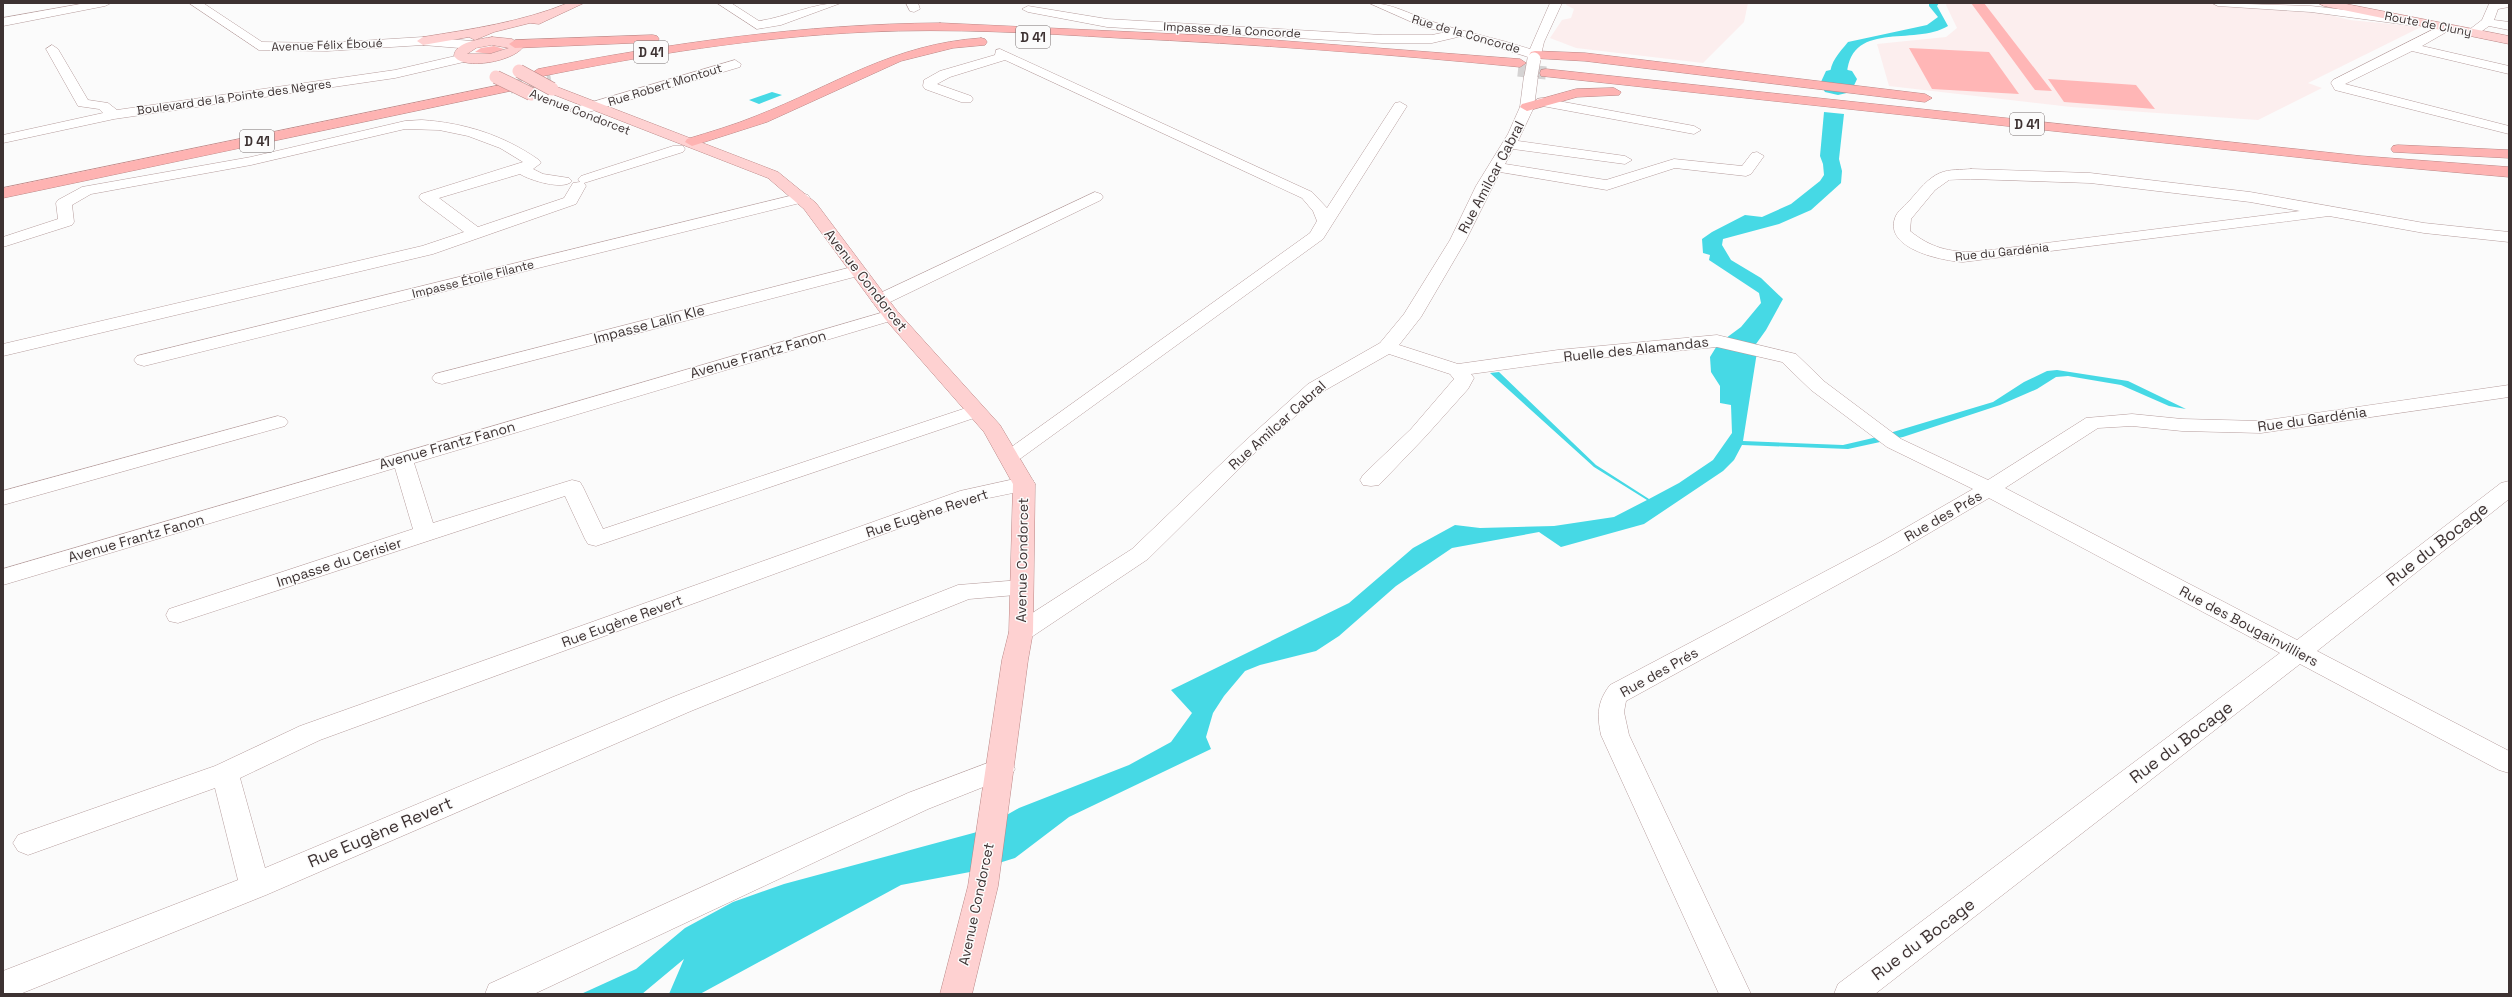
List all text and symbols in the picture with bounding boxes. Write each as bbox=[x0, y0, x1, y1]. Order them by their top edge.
street label: Route de Cluny bbox=[2383, 8, 2473, 40]
street label: Rue de la Concorde bbox=[1410, 11, 1522, 57]
street label: Impasse de la Concorde bbox=[1163, 18, 1301, 42]
road number: D 41 bbox=[1016, 26, 1050, 48]
street label: Avenue Félix Éboué bbox=[271, 35, 383, 55]
road number: D 41 bbox=[634, 41, 668, 63]
street label: Rue Robert Montout bbox=[606, 60, 724, 110]
street label: Boulevard de la Pointe des Nègres bbox=[136, 75, 332, 119]
street label: Avenue Condorcet bbox=[527, 85, 633, 139]
road number: D 41 bbox=[2010, 113, 2044, 135]
street label: Rue Amilcar Cabral bbox=[1454, 118, 1528, 236]
road number: D 41 bbox=[240, 130, 274, 152]
street label: Avenue Condorcet bbox=[820, 225, 912, 335]
street label: Rue du Gardénia bbox=[1954, 239, 2050, 265]
street label: Impasse Étoile Filante bbox=[410, 256, 536, 302]
street label: Impasse Lalin Kle bbox=[592, 301, 706, 347]
street label: Avenue Frantz Fanon bbox=[688, 326, 828, 382]
street label: Ruelle des Alamandas bbox=[1563, 332, 1709, 366]
street label: Rue Amilcar Cabral bbox=[1225, 377, 1329, 473]
street label: Rue du Gardénia bbox=[2256, 402, 2368, 436]
street label: Avenue Frantz Fanon bbox=[377, 417, 517, 473]
street label: Rue Eugène Revert bbox=[864, 485, 990, 541]
street label: Rue des Prés bbox=[1901, 487, 1985, 545]
street label: Avenue Condorcet bbox=[1012, 497, 1032, 623]
street label: Rue du Bocage bbox=[2381, 497, 2493, 591]
street label: Avenue Frantz Fanon bbox=[66, 510, 206, 566]
street label: Impasse du Cerisier bbox=[274, 533, 404, 591]
street label: Rue des Bougainvilliers bbox=[2176, 582, 2322, 670]
street label: Rue Eugène Revert bbox=[559, 591, 685, 651]
street label: Rue des Prés bbox=[1617, 643, 1701, 701]
street label: Rue du Bocage bbox=[2125, 696, 2237, 788]
street label: Rue Eugène Revert bbox=[304, 792, 456, 872]
street label: Avenue Condorcet bbox=[954, 841, 998, 967]
street label: Rue du Bocage bbox=[1867, 893, 1979, 985]

